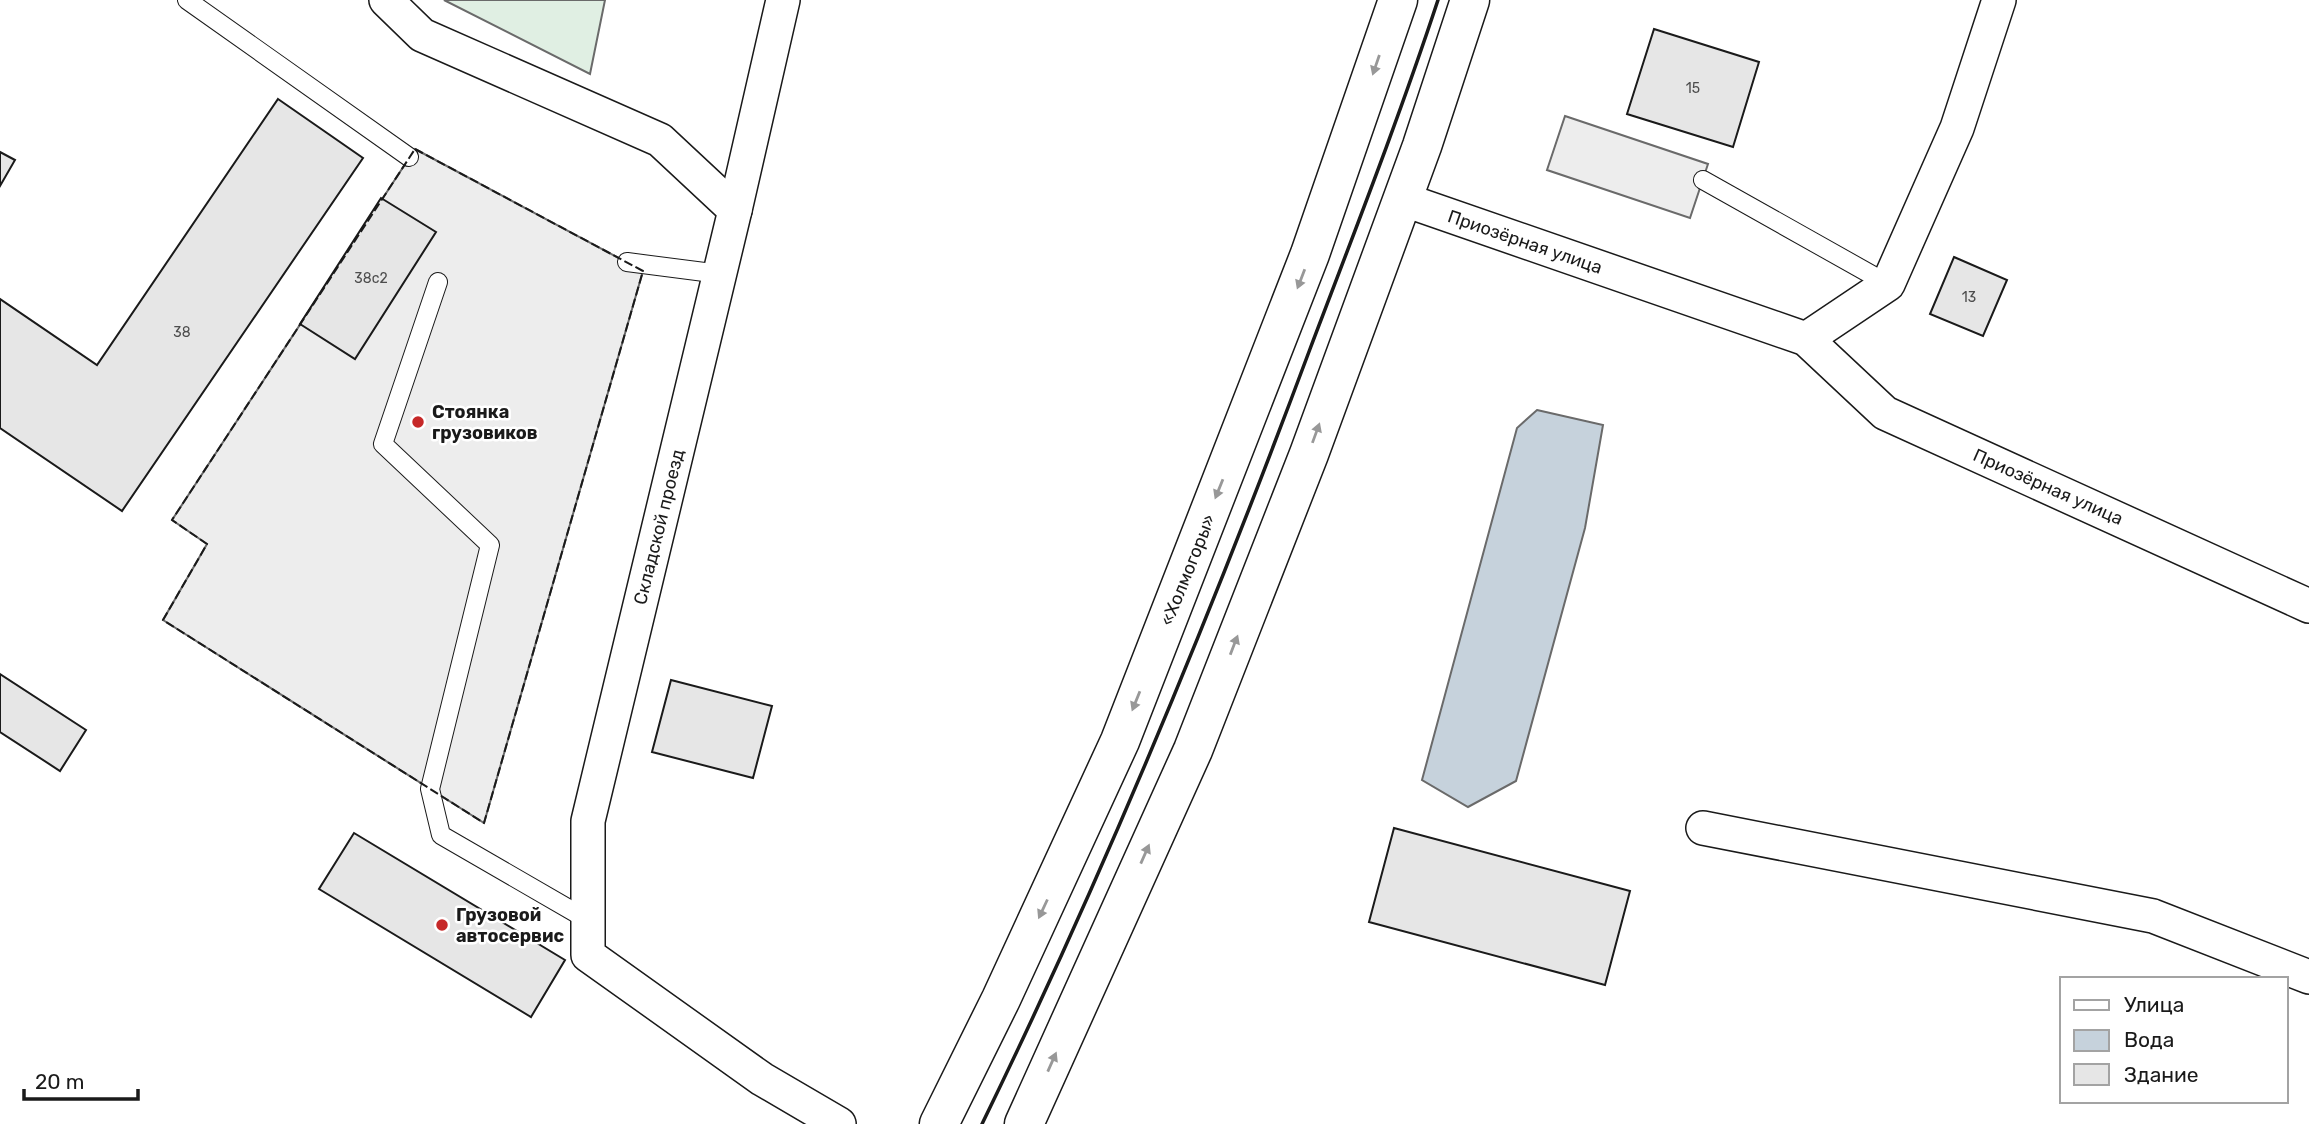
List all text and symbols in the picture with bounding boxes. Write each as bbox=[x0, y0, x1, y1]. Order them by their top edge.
one-way arrow bbox=[1370, 54, 1381, 75]
house number: 15 bbox=[1686, 80, 1700, 97]
street label: Приозёрная улица bbox=[1445, 205, 1605, 279]
one-way arrow bbox=[1295, 269, 1306, 290]
house number: 38с2 bbox=[354, 270, 388, 287]
house number: 13 bbox=[1962, 289, 1976, 306]
house number: 38 bbox=[173, 324, 191, 341]
place label: Стоянка грузовиков bbox=[432, 401, 538, 444]
marker: Стоянка грузовиков bbox=[410, 414, 426, 430]
one-way arrow bbox=[1311, 422, 1322, 443]
street label: Приозёрная улица bbox=[1970, 444, 2126, 530]
street label: Складской проезд bbox=[629, 447, 689, 607]
one-way arrow bbox=[1214, 479, 1225, 500]
street label: «Холмогоры» bbox=[1156, 511, 1220, 629]
one-way arrow bbox=[1228, 634, 1239, 655]
one-way arrow bbox=[1130, 691, 1141, 712]
one-way arrow bbox=[1140, 844, 1151, 865]
one-way arrow bbox=[1037, 899, 1049, 919]
place label: Грузовой автосервис bbox=[456, 904, 564, 947]
marker: Грузовой автосервис bbox=[434, 917, 450, 933]
legend bbox=[2060, 977, 2288, 1103]
text: Улица bbox=[2124, 992, 2184, 1017]
text: Вода bbox=[2124, 1027, 2174, 1052]
one-way arrow bbox=[1046, 1052, 1058, 1072]
scale bar bbox=[24, 1058, 138, 1102]
text: Здание bbox=[2124, 1062, 2199, 1087]
text: 20 m bbox=[35, 1069, 84, 1094]

